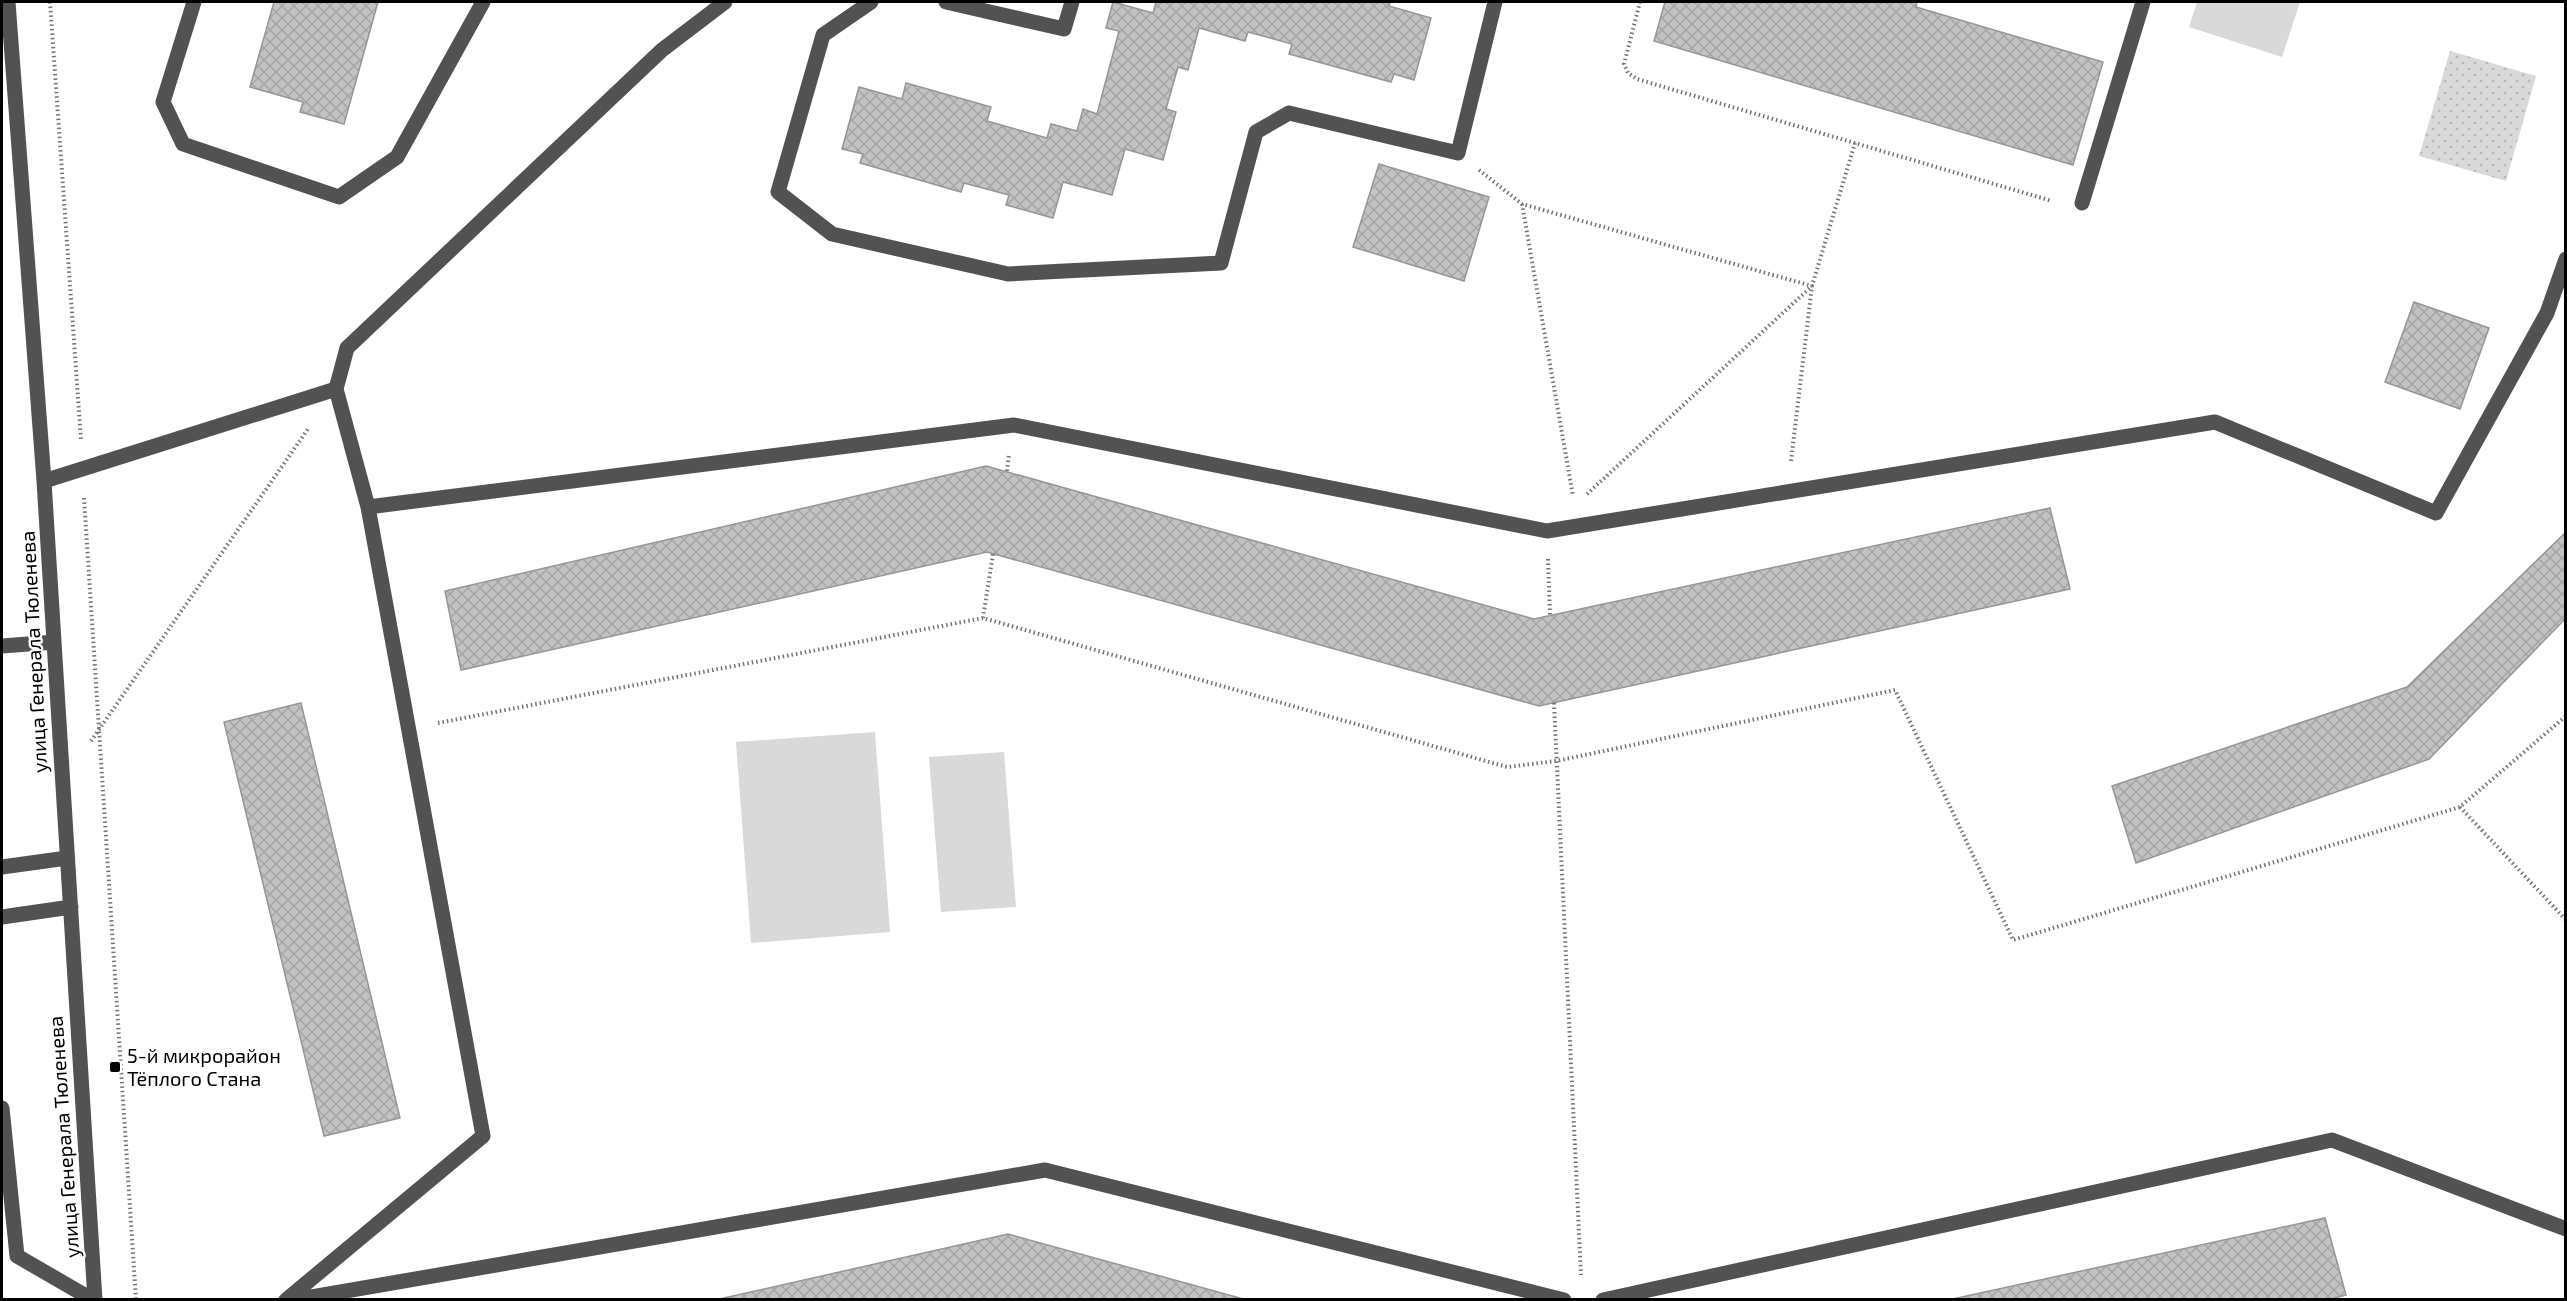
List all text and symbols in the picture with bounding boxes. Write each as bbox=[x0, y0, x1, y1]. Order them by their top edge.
street label: улица Генерала Тюленева bbox=[15, 530, 52, 774]
street label: улица Генерала Тюленева bbox=[43, 1015, 84, 1259]
place label: 5-й микрорайон Тёплого Стана bbox=[127, 1043, 281, 1090]
marker: 5-й микрорайон Тёплого Стана bbox=[108, 1060, 122, 1074]

